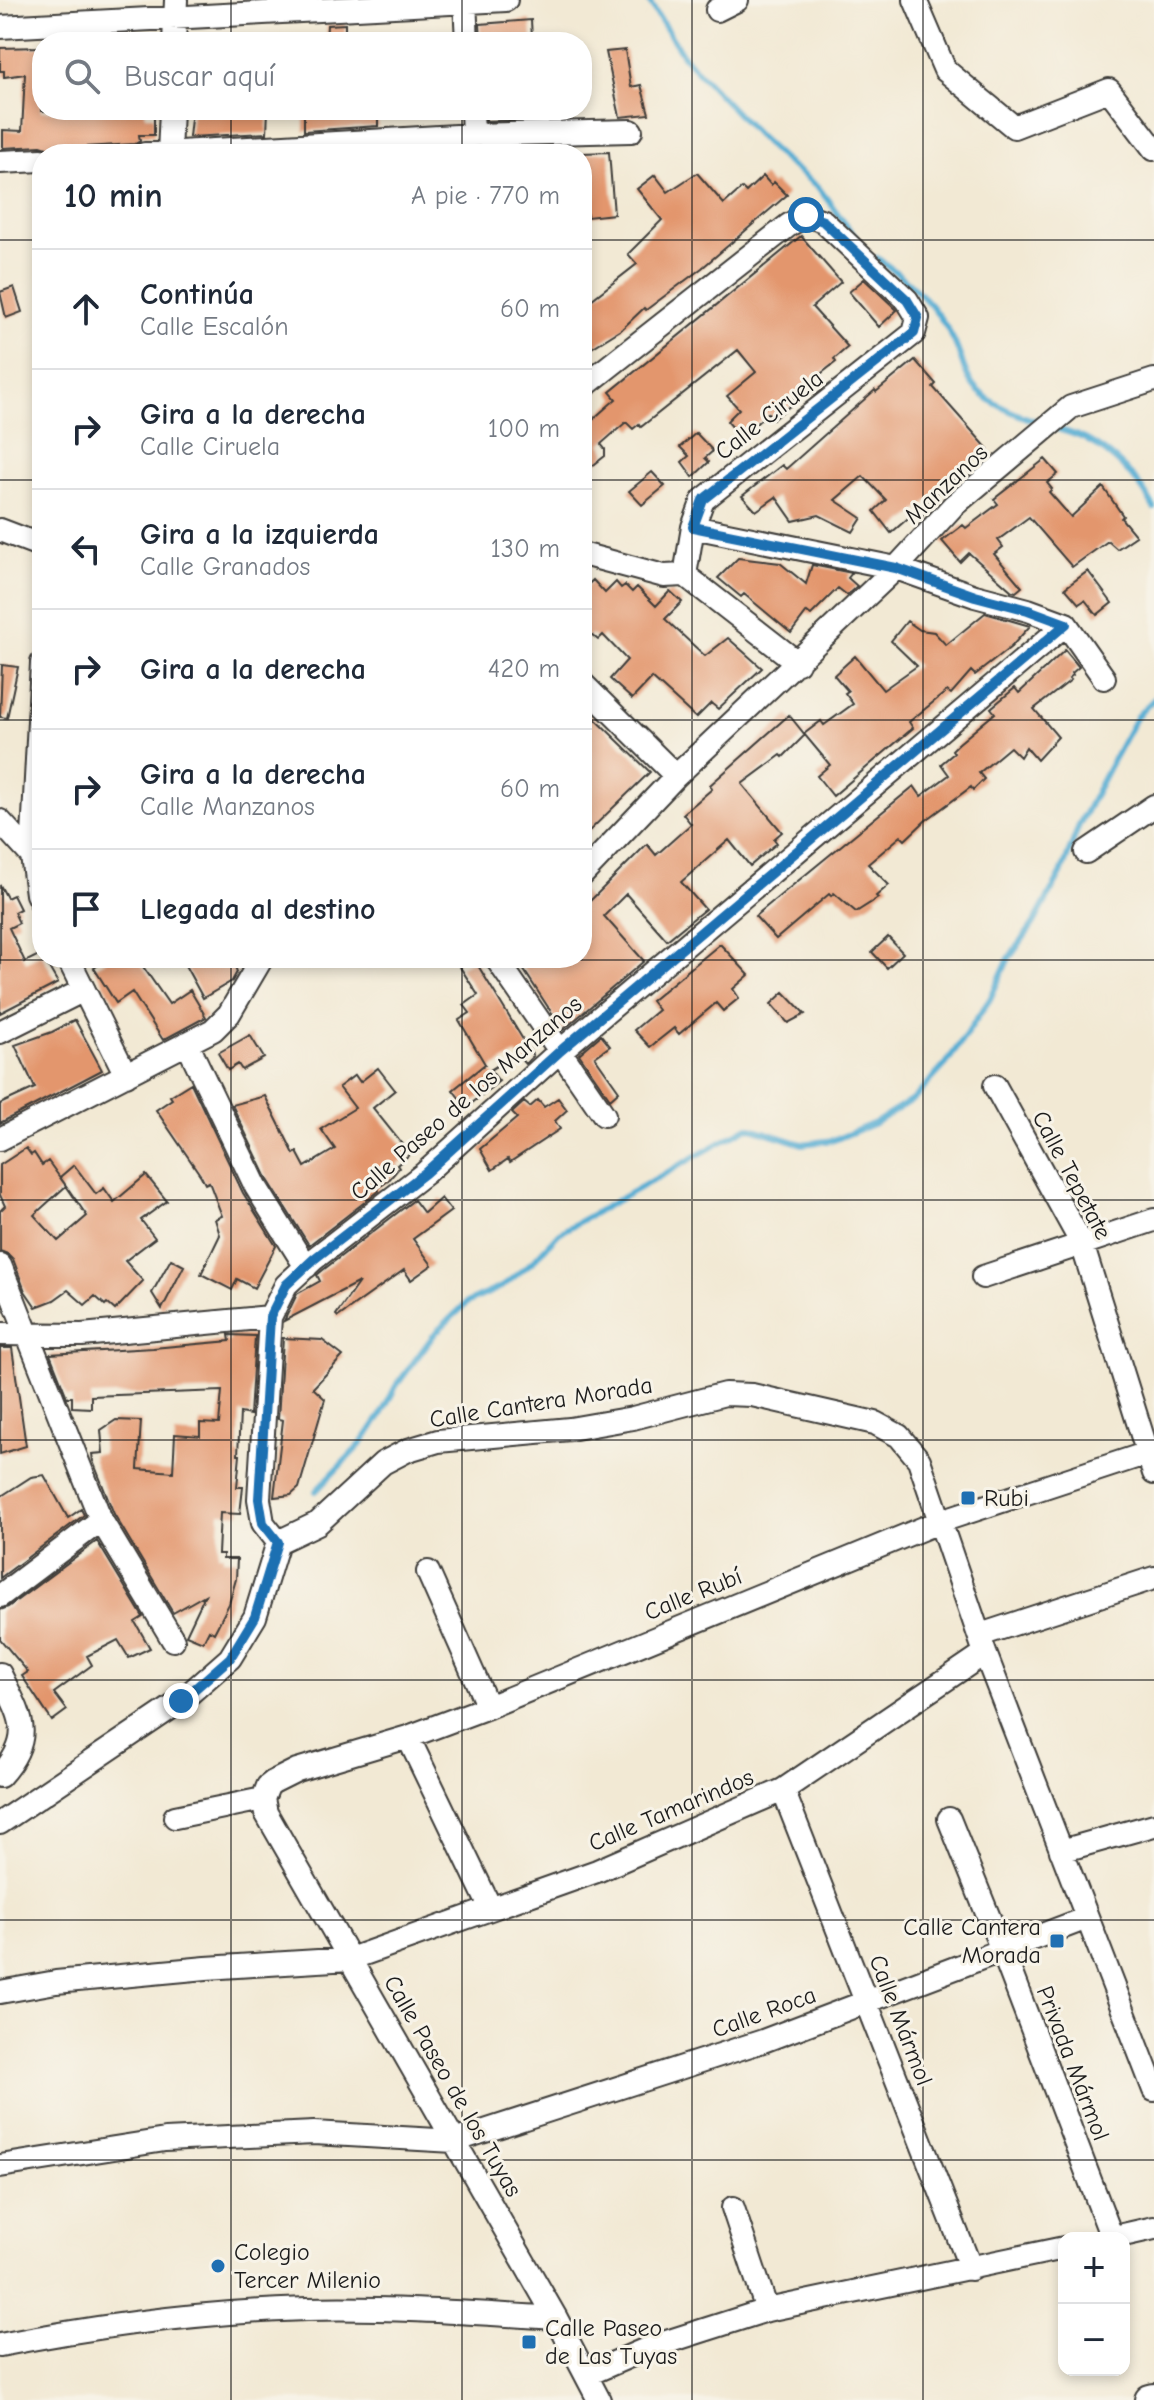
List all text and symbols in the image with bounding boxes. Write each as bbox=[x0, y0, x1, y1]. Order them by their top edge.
search box bbox=[32, 32, 592, 120]
icon: search bbox=[60, 54, 104, 98]
text: Buscar aquí bbox=[124, 59, 275, 94]
text: 10 min bbox=[64, 176, 163, 216]
text: A pie · 770 m bbox=[411, 181, 560, 211]
route start bbox=[788, 197, 824, 233]
text: Continúa bbox=[140, 277, 254, 312]
icon: ahead bbox=[64, 287, 108, 331]
text: 60 m bbox=[500, 294, 560, 324]
text: Calle Escalón bbox=[140, 312, 289, 342]
street label: Calle Ciruela bbox=[709, 364, 829, 466]
text: Gira a la derecha bbox=[140, 397, 366, 432]
icon: right bbox=[64, 407, 108, 451]
text: 100 m bbox=[488, 414, 560, 444]
text: Calle Ciruela bbox=[140, 432, 280, 462]
street label: Manzanos bbox=[898, 438, 994, 530]
text: Gira a la izquierda bbox=[140, 517, 379, 552]
icon: left bbox=[64, 527, 108, 571]
text: 130 m bbox=[491, 534, 560, 564]
text: Calle Granados bbox=[140, 552, 310, 582]
icon: right bbox=[64, 647, 108, 691]
text: Gira a la derecha bbox=[140, 652, 366, 687]
text: 420 m bbox=[488, 654, 560, 684]
text: Gira a la derecha bbox=[140, 757, 366, 792]
icon: right bbox=[64, 767, 108, 811]
text: 60 m bbox=[500, 774, 560, 804]
text: Calle Manzanos bbox=[140, 792, 315, 822]
icon: arrive bbox=[64, 887, 108, 931]
text: Llegada al destino bbox=[140, 892, 376, 927]
street label: Calle Paseo de los Manzanos bbox=[345, 990, 587, 1206]
street label: Calle Tepetate bbox=[1026, 1106, 1118, 1244]
street label: Calle Cantera Morada bbox=[428, 1371, 654, 1433]
place label: Rubi bbox=[984, 1484, 1029, 1512]
marker: Rubi bbox=[959, 1489, 977, 1507]
street label: Calle Rubí bbox=[640, 1562, 746, 1626]
route end bbox=[163, 1683, 199, 1719]
street label: Calle Tamarindos bbox=[584, 1763, 758, 1857]
place label: Calle Cantera Morada bbox=[903, 1913, 1041, 1969]
marker: Calle Cantera Morada bbox=[1048, 1932, 1066, 1950]
street label: Calle Mármol bbox=[863, 1951, 939, 2089]
street label: Calle Paseo de los Tuyas bbox=[378, 1970, 528, 2202]
street label: Calle Roca bbox=[708, 1980, 820, 2044]
street label: Privada Mármol bbox=[1031, 1982, 1115, 2144]
map controls bbox=[1058, 2232, 1130, 2376]
button: + bbox=[1058, 2232, 1130, 2304]
place label: Colegio Tercer Milenio bbox=[234, 2238, 381, 2294]
marker: Colegio Tercer Milenio bbox=[209, 2257, 227, 2275]
button: − bbox=[1058, 2304, 1130, 2376]
place label: Calle Paseo de Las Tuyas bbox=[545, 2314, 677, 2370]
marker: Calle Paseo de Las Tuyas bbox=[520, 2333, 538, 2351]

